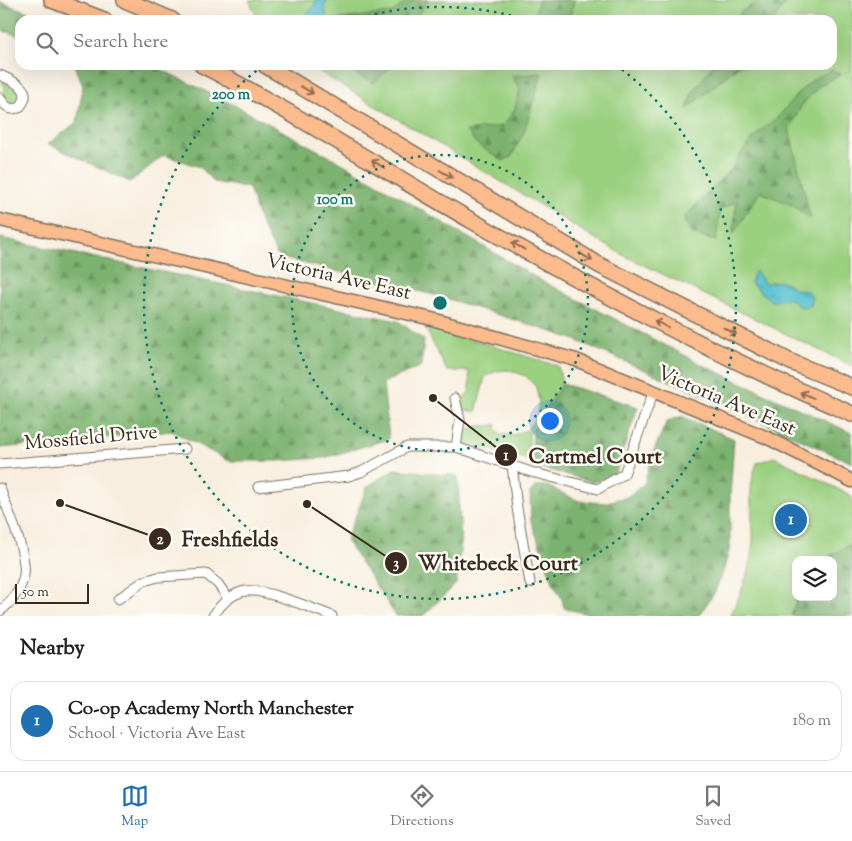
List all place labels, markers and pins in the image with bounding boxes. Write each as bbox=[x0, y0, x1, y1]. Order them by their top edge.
centre of rings bbox=[431, 294, 449, 312]
callout: Cartmel Court bbox=[494, 437, 672, 473]
pin: 1 bbox=[775, 501, 807, 539]
callout: Freshfields bbox=[147, 521, 288, 557]
callout: Whitebeck Court bbox=[383, 545, 588, 581]

